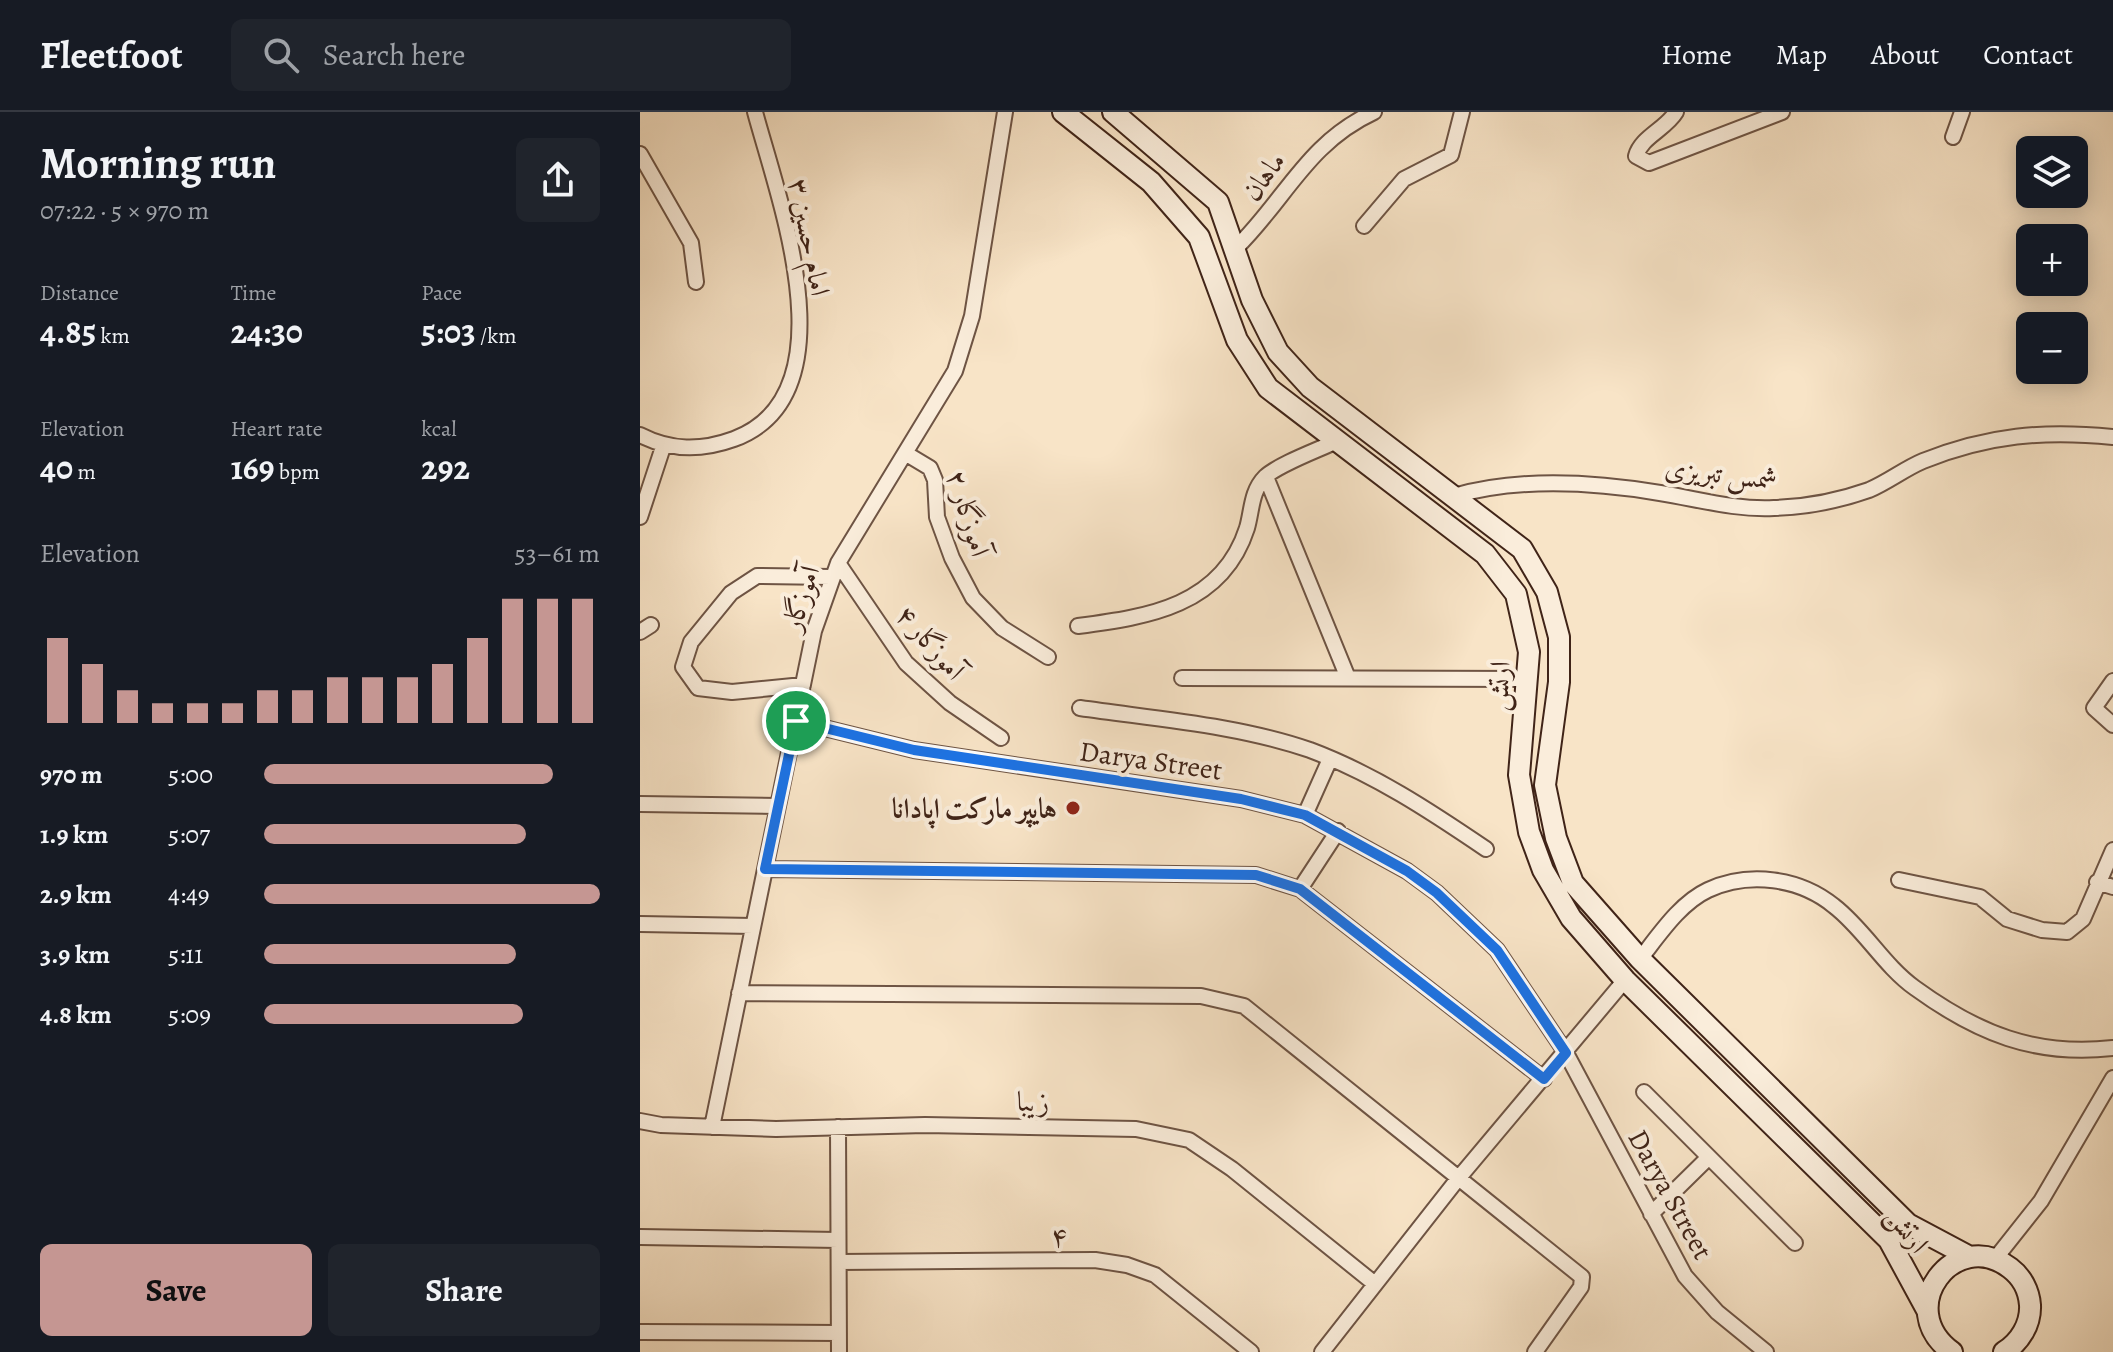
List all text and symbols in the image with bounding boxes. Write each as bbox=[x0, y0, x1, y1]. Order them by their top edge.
search box bbox=[231, 19, 791, 91]
text: Fleetfoot bbox=[40, 29, 183, 81]
icon: search bbox=[259, 33, 303, 77]
text: Search here bbox=[323, 35, 465, 75]
text: Home bbox=[1661, 36, 1732, 74]
text: Map bbox=[1776, 36, 1827, 74]
text: About bbox=[1871, 36, 1939, 74]
text: Contact bbox=[1983, 36, 2073, 74]
text: Morning run bbox=[40, 133, 276, 193]
map controls bbox=[2016, 136, 2088, 384]
button: layers bbox=[2016, 136, 2088, 208]
button: share bbox=[516, 138, 600, 222]
street label: ماهان bbox=[1233, 144, 1295, 209]
street label: امام حسین ۳ bbox=[774, 175, 839, 300]
text: 07:22 · 5 × 970 m bbox=[40, 193, 209, 228]
button: + bbox=[2016, 224, 2088, 296]
text: Distance bbox=[40, 278, 119, 308]
text: Time bbox=[231, 278, 276, 308]
text: Pace bbox=[421, 278, 462, 308]
text: 4.85 bbox=[40, 308, 96, 355]
text: 24:30 bbox=[231, 308, 303, 355]
text: 5:03 bbox=[421, 308, 476, 355]
button: − bbox=[2016, 312, 2088, 384]
text: km bbox=[96, 321, 130, 351]
text: /km bbox=[476, 321, 517, 351]
text: Elevation bbox=[40, 414, 124, 444]
text: Heart rate bbox=[231, 414, 323, 444]
text: kcal bbox=[421, 414, 457, 444]
text: 40 bbox=[40, 444, 73, 491]
text: 169 bbox=[231, 444, 274, 491]
text: 292 bbox=[421, 444, 470, 491]
street label: شمس تبریزی bbox=[1663, 449, 1779, 499]
text: m bbox=[73, 457, 96, 487]
text: bpm bbox=[274, 457, 320, 487]
street label: آموزگار ۲ bbox=[937, 465, 1000, 564]
text: Elevation bbox=[40, 536, 140, 571]
text: 53–61 m bbox=[515, 536, 600, 571]
street label: آموزگار bbox=[772, 558, 830, 639]
street label: آموزگار ۴ bbox=[887, 597, 976, 691]
street label: ارتش bbox=[1478, 660, 1520, 712]
pin bbox=[762, 687, 830, 755]
icon: arrive bbox=[774, 699, 818, 743]
street label: Darya Street bbox=[1077, 732, 1224, 790]
text: 970 m bbox=[40, 757, 103, 792]
text: 5:00 bbox=[168, 757, 213, 792]
place label: هایپر مارکت اپادانا bbox=[892, 790, 1057, 829]
marker: هایپر مارکت اپادانا bbox=[1064, 799, 1082, 817]
text: 1.9 km bbox=[40, 817, 108, 852]
text: 5:07 bbox=[168, 817, 210, 852]
text: 2.9 km bbox=[40, 877, 112, 912]
text: 4:49 bbox=[168, 877, 210, 912]
text: 3.9 km bbox=[40, 937, 110, 972]
text: 5:11 bbox=[168, 937, 203, 972]
text: 4.8 km bbox=[40, 997, 112, 1032]
text: 5:09 bbox=[168, 997, 211, 1032]
street label: زیبا bbox=[1016, 1083, 1050, 1121]
street label: Darya Street bbox=[1619, 1123, 1721, 1266]
street label: ارتش bbox=[1877, 1198, 1938, 1261]
street label: ۴ bbox=[1051, 1217, 1067, 1255]
button: Save bbox=[40, 1244, 312, 1336]
button: Share bbox=[328, 1244, 600, 1336]

